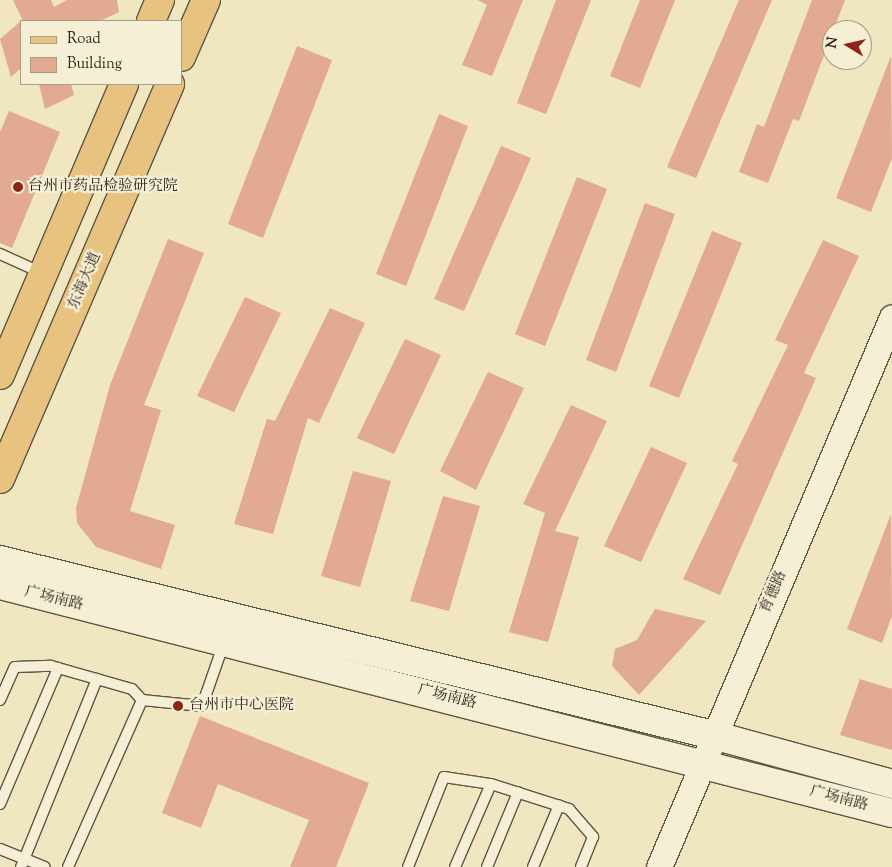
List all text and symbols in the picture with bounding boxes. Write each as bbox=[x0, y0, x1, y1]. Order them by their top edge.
legend bbox=[20, 20, 182, 85]
north arrow bbox=[822, 20, 872, 70]
text: Road bbox=[67, 29, 101, 50]
text: N bbox=[822, 36, 844, 50]
text: Building bbox=[67, 54, 122, 75]
place label: 台州市药品检验研究院 bbox=[28, 178, 178, 196]
marker: 台州市药品检验研究院 bbox=[12, 181, 24, 193]
street label: 东海大道 bbox=[65, 250, 105, 312]
street label: 育德路 bbox=[757, 568, 791, 616]
street label: 广场南路 bbox=[23, 583, 85, 615]
street label: 广场南路 bbox=[416, 681, 478, 713]
place label: 台州市中心医院 bbox=[189, 697, 294, 715]
marker: 台州市中心医院 bbox=[171, 699, 185, 713]
street label: 广场南路 bbox=[808, 783, 870, 815]

